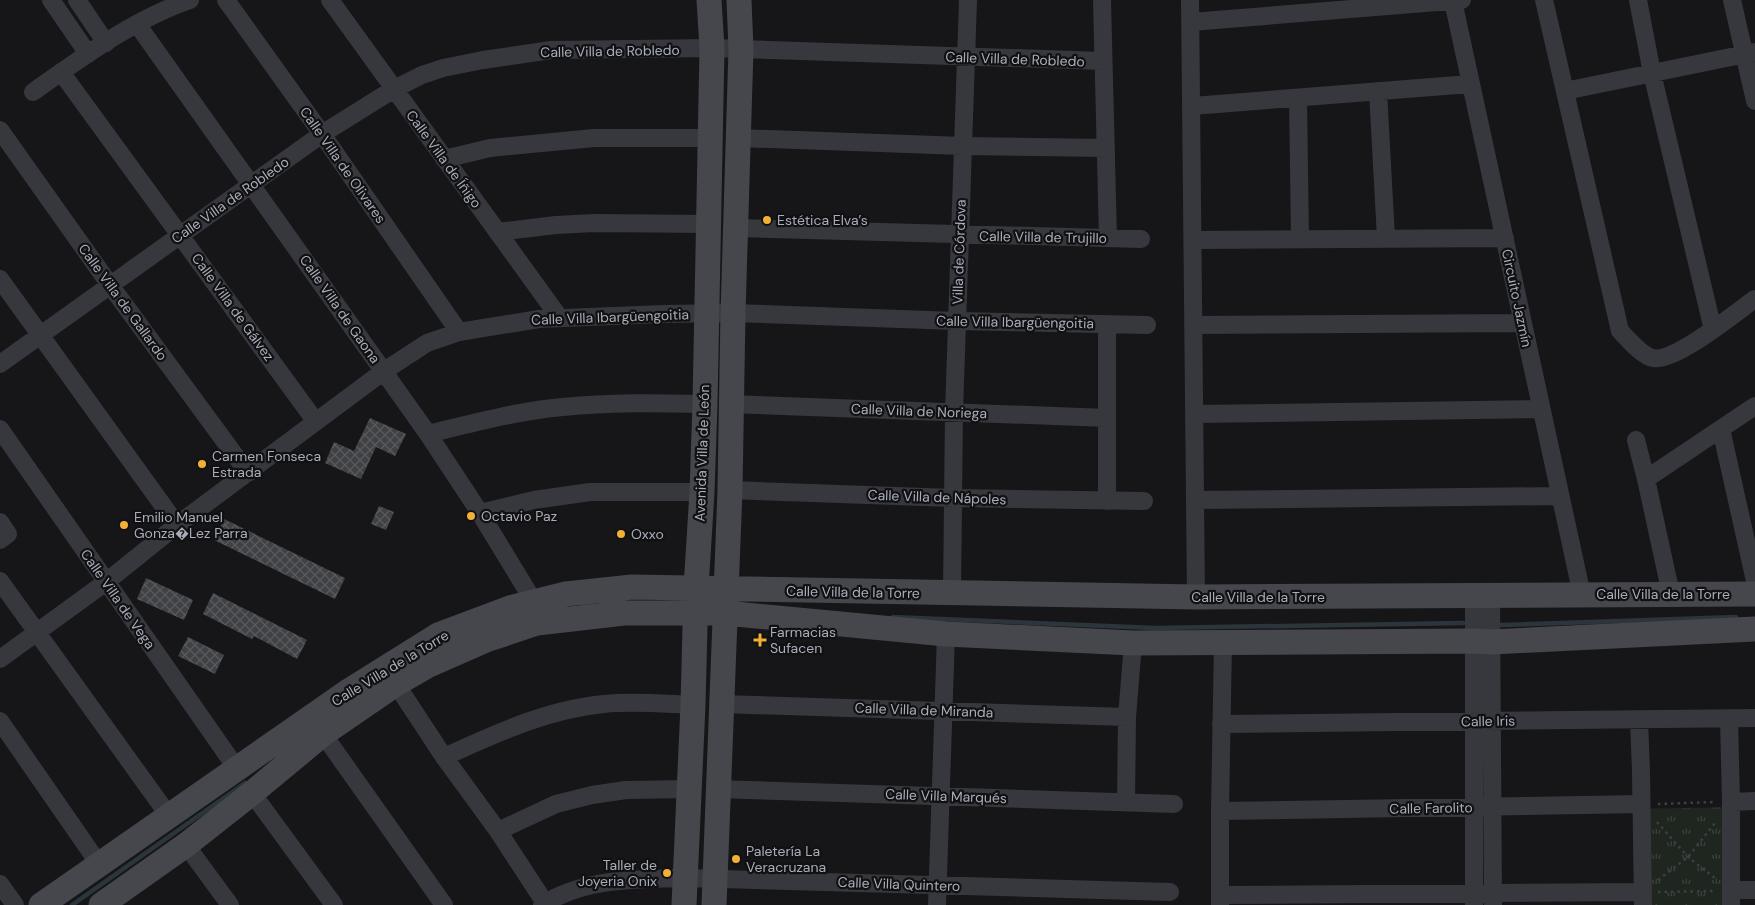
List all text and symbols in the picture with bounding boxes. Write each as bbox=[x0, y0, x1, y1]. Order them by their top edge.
street label: Calle Villa de Robledo bbox=[540, 41, 680, 61]
street label: Calle Villa de Robledo bbox=[945, 48, 1085, 70]
street label: Calle Villa de Olivares bbox=[296, 103, 390, 227]
street label: Calle Villa de Íñigo bbox=[402, 106, 486, 212]
street label: Calle Villa de Robledo bbox=[168, 153, 292, 247]
street label: Villa de Córdova bbox=[948, 199, 970, 305]
place label: Estética Elva’s bbox=[777, 211, 868, 229]
marker: Estética Elva’s bbox=[761, 214, 773, 226]
street label: Calle Villa de Trujillo bbox=[979, 227, 1107, 247]
street label: Calle Villa de Gallardo bbox=[74, 240, 172, 364]
street label: Circuito Jazmín bbox=[1498, 247, 1536, 349]
street label: Calle Villa de Gálvez bbox=[188, 249, 278, 365]
street label: Calle Villa de Gaona bbox=[296, 251, 384, 367]
street label: Calle Villa Ibargüengoitia bbox=[531, 305, 689, 329]
street label: Calle Villa Ibargüengoitia bbox=[936, 312, 1094, 332]
street label: Avenida Villa de León bbox=[691, 384, 713, 522]
street label: Calle Villa de Noriega bbox=[851, 400, 987, 422]
place label: Carmen Fonseca Estrada bbox=[212, 447, 321, 481]
marker: Carmen Fonseca Estrada bbox=[196, 458, 208, 470]
street label: Calle Villa de Nápoles bbox=[867, 486, 1007, 508]
place label: Octavio Paz bbox=[481, 507, 557, 525]
place label: Emilio Manuel Gonza�Lez Parra bbox=[134, 508, 248, 542]
marker: Octavio Paz bbox=[465, 510, 477, 522]
marker: Emilio Manuel Gonza�Lez Parra bbox=[118, 519, 130, 531]
place label: Oxxo bbox=[631, 525, 664, 543]
marker: Oxxo bbox=[615, 528, 627, 540]
street label: Calle Villa de Vega bbox=[77, 545, 159, 653]
street label: Calle Villa de la Torre bbox=[786, 582, 920, 602]
street label: Calle Villa de la Torre bbox=[1596, 585, 1730, 603]
street label: Calle Villa de la Torre bbox=[1191, 588, 1325, 606]
place label: Farmacias Sufacen bbox=[770, 623, 836, 657]
street label: Calle Villa de la Torre bbox=[328, 626, 452, 710]
marker: Farmacias Sufacen bbox=[754, 634, 766, 646]
street label: Calle Villa de Miranda bbox=[854, 699, 994, 721]
street label: Calle Iris bbox=[1461, 712, 1515, 730]
street label: Calle Villa Marqués bbox=[885, 785, 1007, 807]
street label: Calle Farolito bbox=[1389, 798, 1473, 818]
place label: Paletería La Veracruzana bbox=[746, 842, 826, 876]
marker: Paletería La Veracruzana bbox=[730, 853, 742, 865]
place label: Taller de Joyeria Onix bbox=[578, 856, 657, 890]
marker: Taller de Joyeria Onix bbox=[661, 867, 673, 879]
street label: Calle Villa Quintero bbox=[837, 873, 961, 895]

